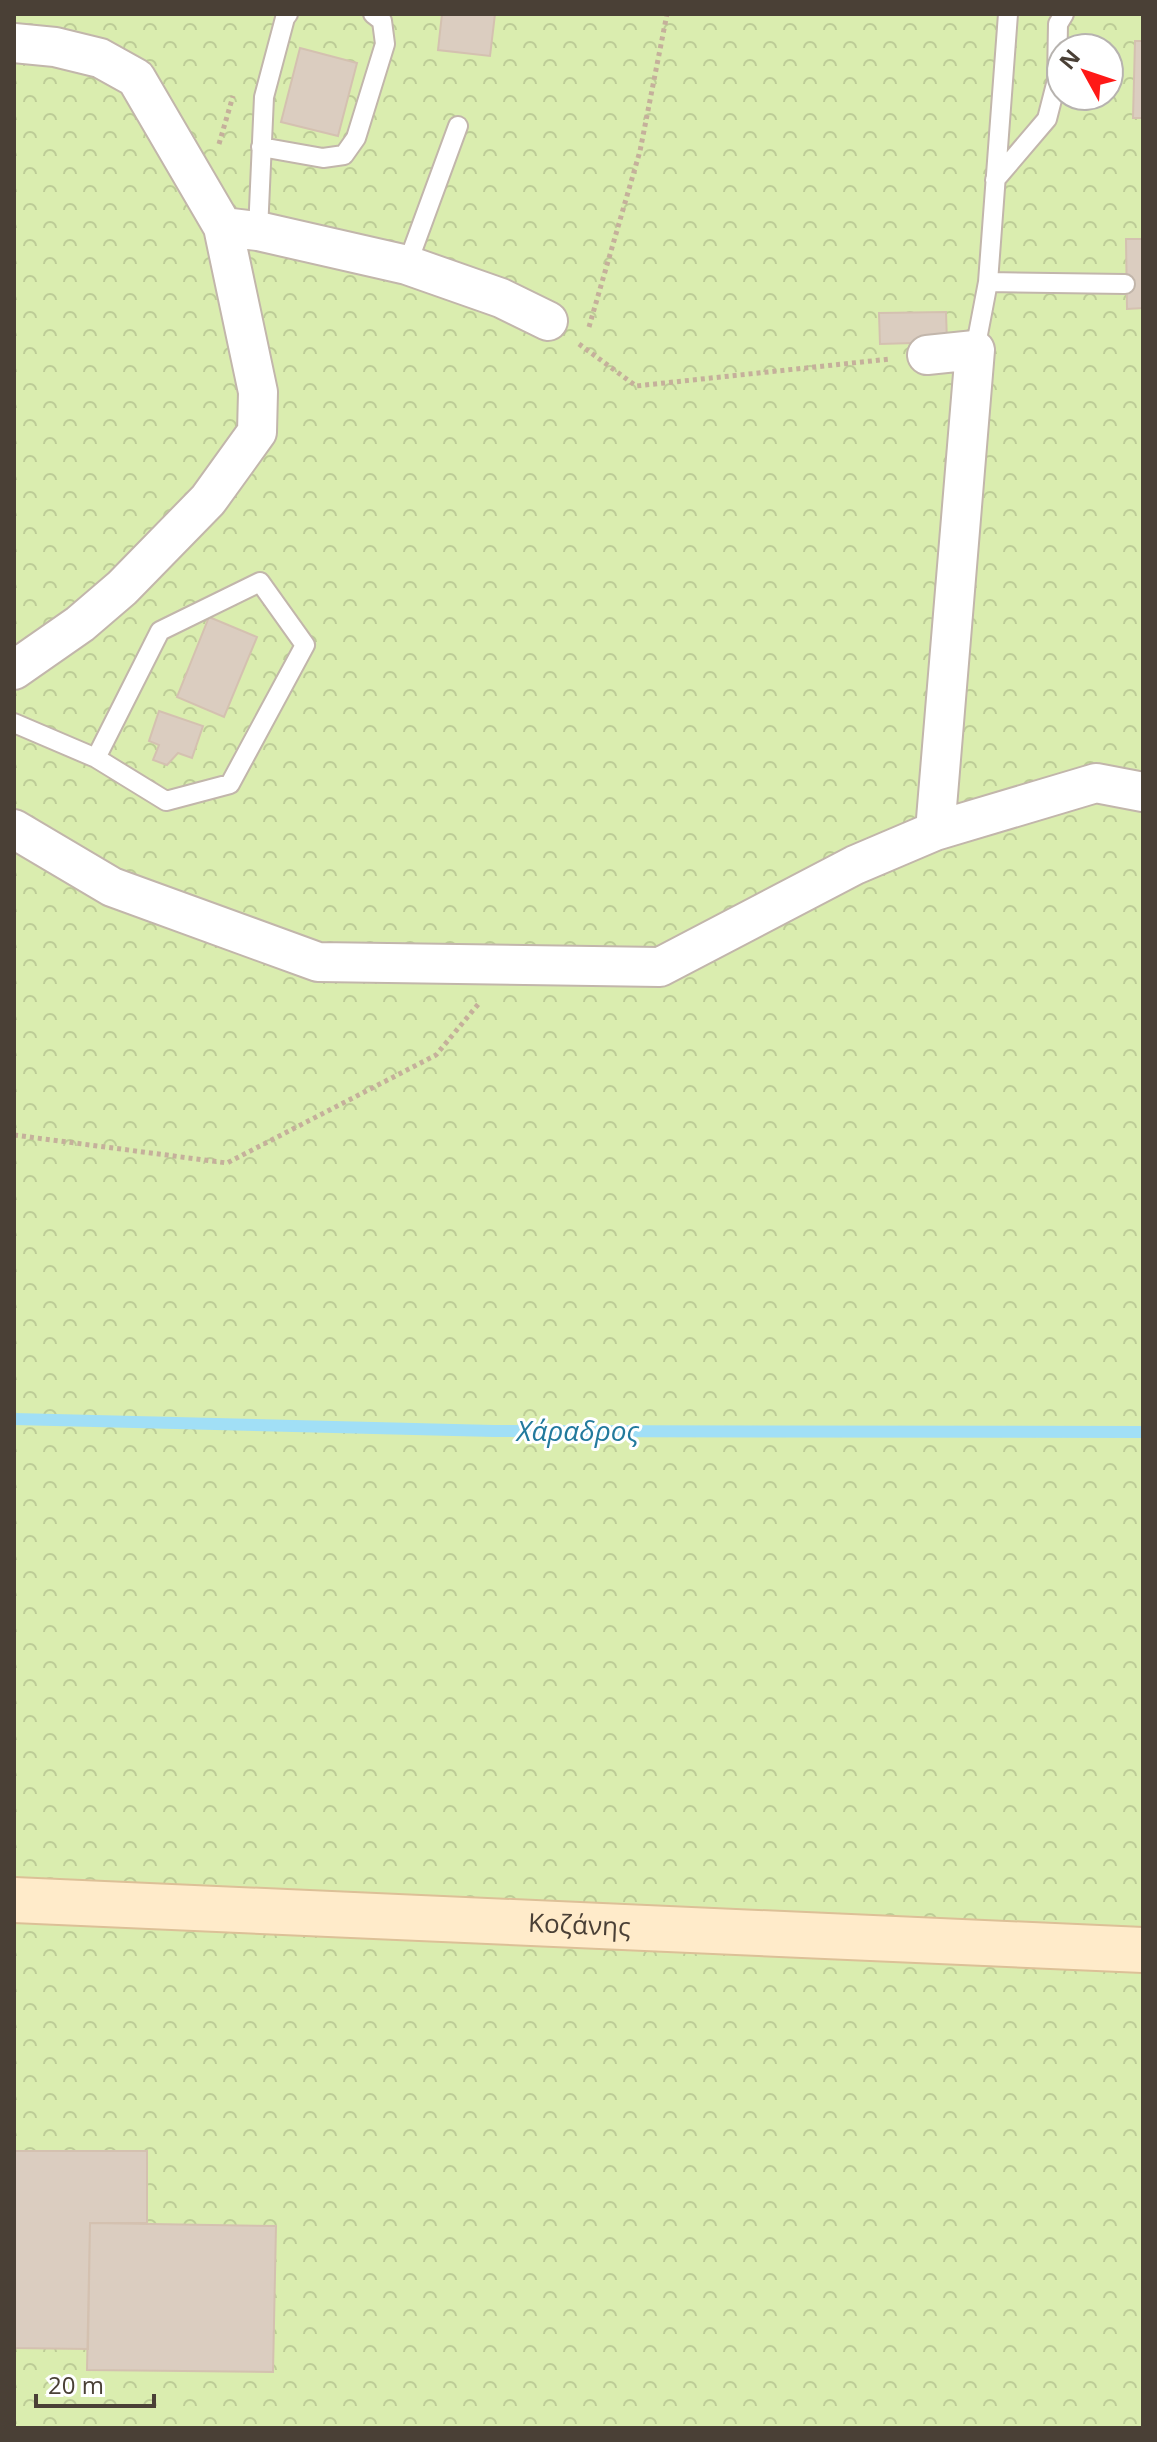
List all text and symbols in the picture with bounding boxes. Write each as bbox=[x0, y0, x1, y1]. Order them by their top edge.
north arrow bbox=[1045, 32, 1125, 112]
text: N bbox=[1052, 42, 1086, 75]
water label: Χάραδρος bbox=[515, 1411, 640, 1449]
street label: Κοζάνης bbox=[527, 1904, 632, 1944]
scale bar bbox=[36, 2358, 154, 2408]
text: 20 m bbox=[48, 2368, 104, 2401]

